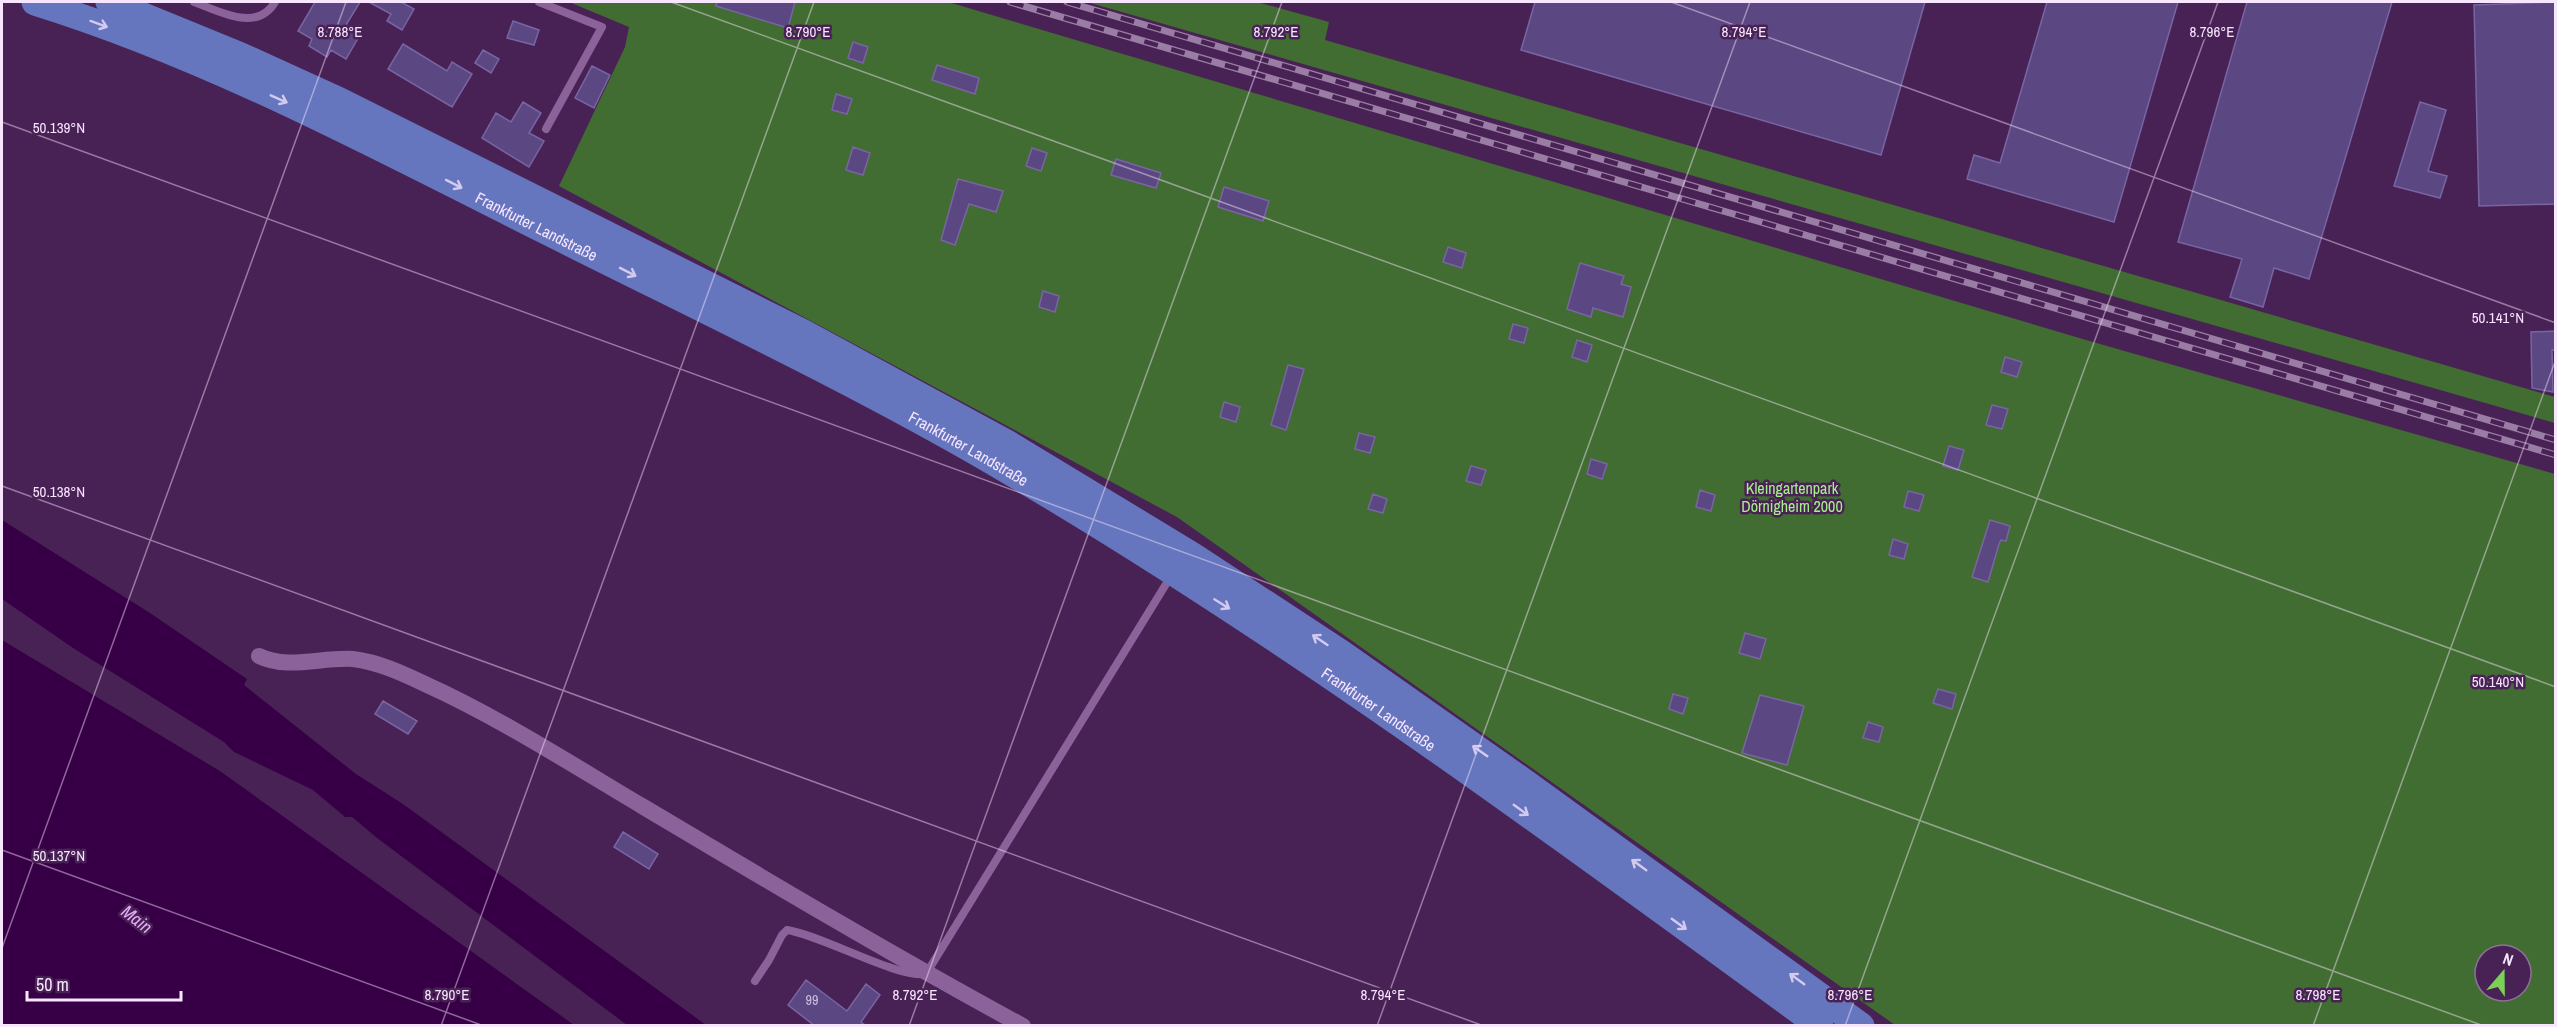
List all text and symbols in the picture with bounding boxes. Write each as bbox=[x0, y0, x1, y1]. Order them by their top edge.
one-way arrow bbox=[89, 20, 108, 31]
text: 8.788°E bbox=[318, 21, 363, 42]
text: 8.790°E bbox=[786, 21, 831, 42]
text: 8.792°E bbox=[1254, 21, 1299, 42]
text: 8.794°E bbox=[1722, 21, 1767, 42]
text: 8.796°E bbox=[2190, 21, 2235, 42]
one-way arrow bbox=[269, 94, 287, 105]
text: 50.139°N bbox=[33, 117, 85, 138]
one-way arrow bbox=[445, 179, 463, 191]
street label: Frankfurter Landstraße bbox=[472, 186, 601, 266]
one-way arrow bbox=[619, 267, 637, 278]
text: 50.141°N bbox=[2472, 307, 2524, 328]
street label: Frankfurter Landstraße bbox=[905, 406, 1033, 491]
park label: Kleingartenpark Dörnigheim 2000 bbox=[1741, 477, 1843, 517]
text: 50.138°N bbox=[33, 481, 85, 502]
one-way arrow bbox=[1213, 598, 1230, 610]
one-way arrow bbox=[1312, 633, 1329, 646]
street label: Frankfurter Landstraße bbox=[1317, 662, 1440, 756]
text: 50.140°N bbox=[2472, 671, 2524, 692]
one-way arrow bbox=[1473, 745, 1489, 757]
one-way arrow bbox=[1513, 803, 1529, 816]
text: 50.137°N bbox=[33, 845, 85, 866]
one-way arrow bbox=[1631, 859, 1647, 871]
water label: Main bbox=[116, 899, 158, 939]
one-way arrow bbox=[1671, 917, 1687, 930]
north arrow bbox=[2473, 943, 2533, 1003]
text: N bbox=[2500, 947, 2516, 971]
scale bar bbox=[27, 964, 182, 1002]
text: 50 m bbox=[36, 972, 69, 997]
one-way arrow bbox=[1789, 973, 1805, 985]
text: 8.790°E bbox=[425, 984, 470, 1005]
text: 8.792°E bbox=[893, 984, 938, 1005]
text: 8.794°E bbox=[1361, 984, 1406, 1005]
text: 8.796°E bbox=[1828, 984, 1873, 1005]
text: 8.798°E bbox=[2296, 984, 2341, 1005]
house number: 99 bbox=[806, 991, 818, 1009]

